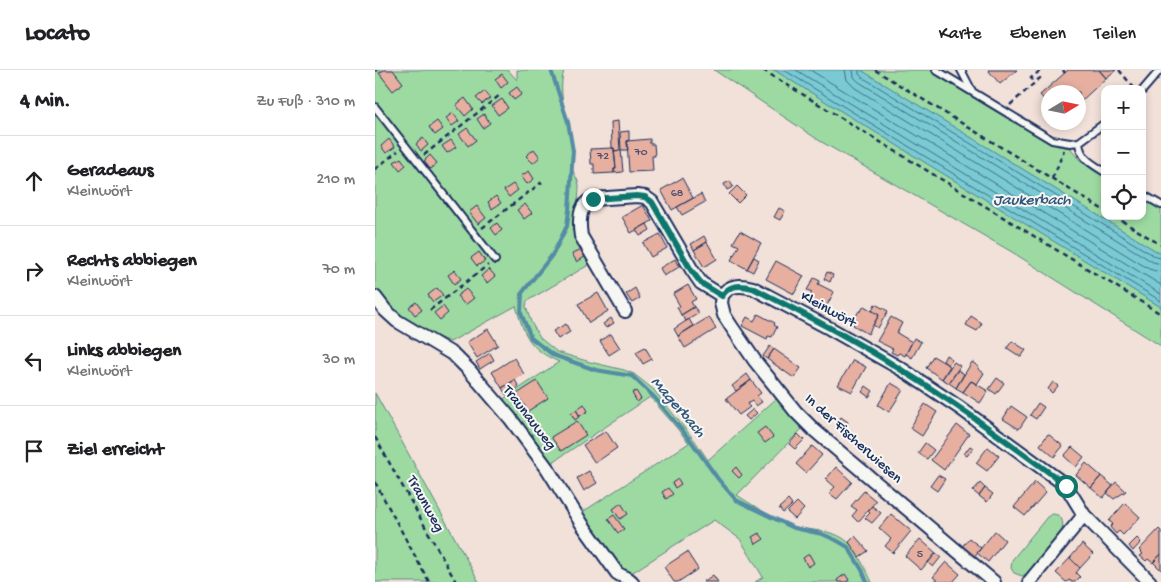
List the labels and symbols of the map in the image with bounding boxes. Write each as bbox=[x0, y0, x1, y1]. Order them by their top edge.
north arrow bbox=[1041, 85, 1086, 130]
house number: 70 bbox=[633, 146, 648, 160]
house number: 72 bbox=[596, 150, 609, 164]
house number: 68 bbox=[671, 187, 684, 201]
route end bbox=[582, 188, 605, 211]
water label: Jaukerbach bbox=[993, 192, 1071, 211]
street label: Kleinwört bbox=[797, 287, 860, 333]
water label: Magerbach bbox=[645, 374, 709, 443]
street label: Traunauweg bbox=[498, 381, 560, 454]
street label: In der Fischerwiesen bbox=[800, 390, 906, 488]
street label: Traunweg bbox=[402, 472, 448, 535]
route start bbox=[1055, 475, 1078, 498]
house number: 5 bbox=[917, 548, 923, 562]

